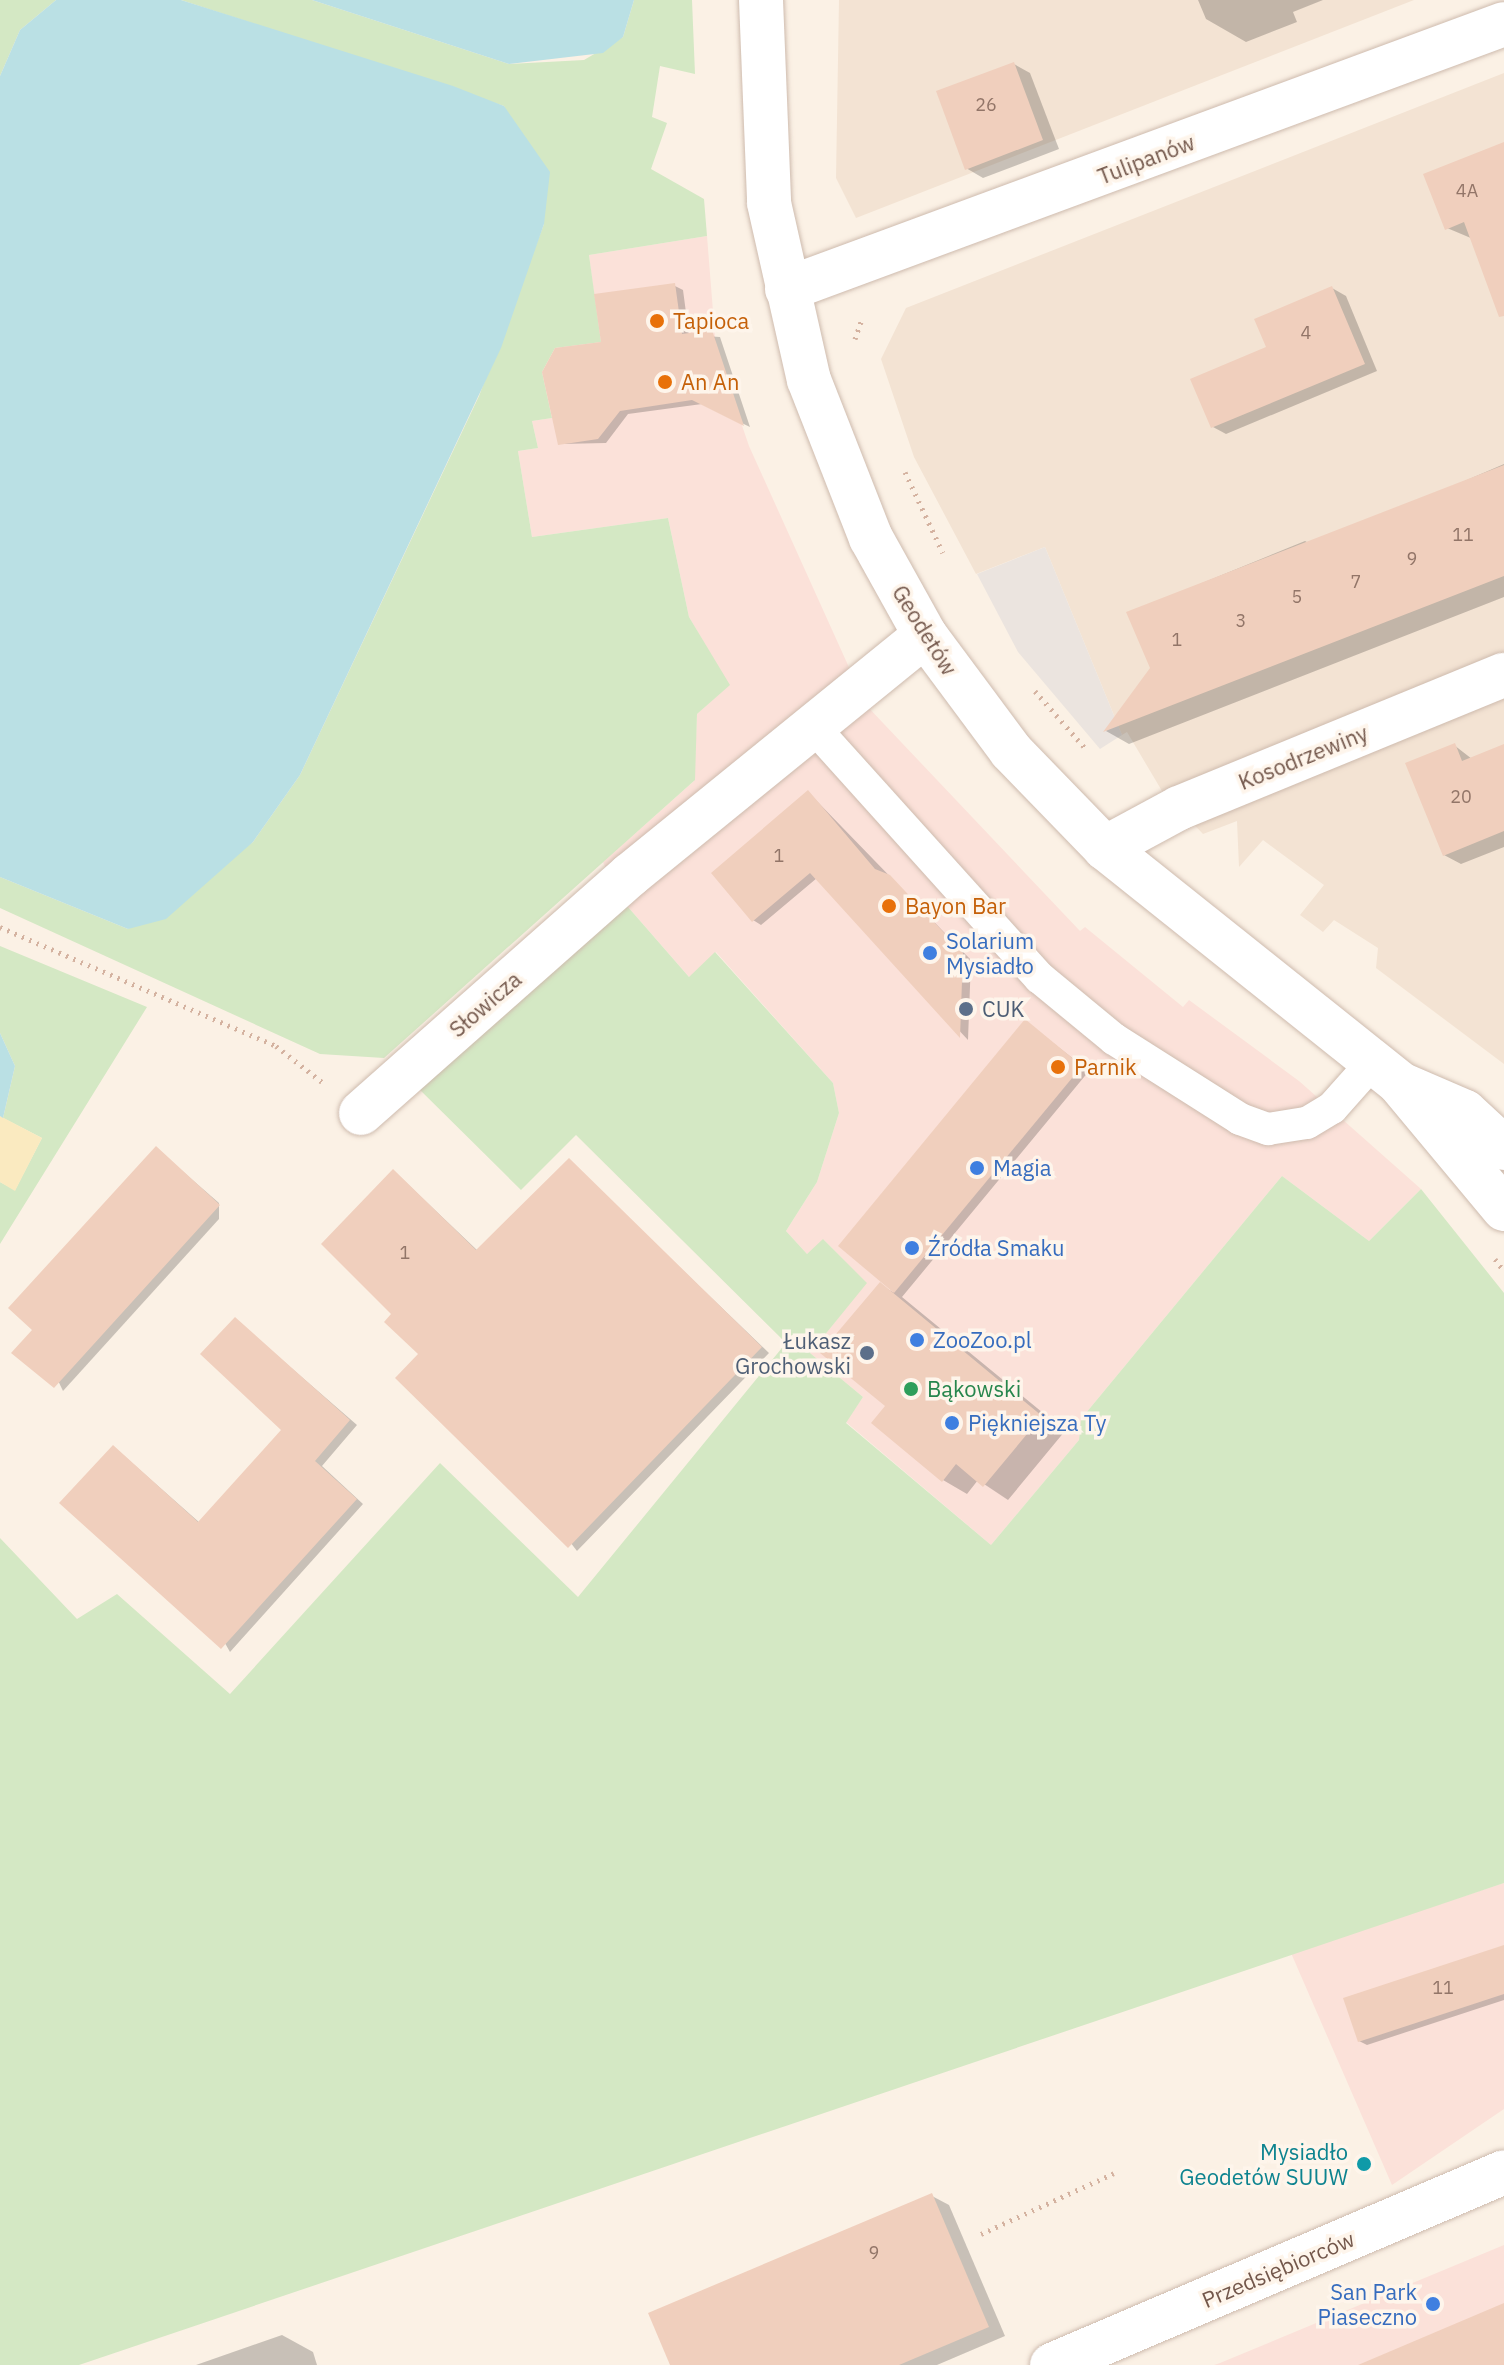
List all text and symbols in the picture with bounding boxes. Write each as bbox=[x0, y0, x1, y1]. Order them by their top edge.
house number: 26 bbox=[975, 94, 997, 116]
street label: Tulipanów bbox=[1094, 128, 1198, 190]
house number: 4A bbox=[1456, 180, 1478, 202]
place label: Tapioca bbox=[673, 308, 749, 334]
marker: Tapioca bbox=[648, 312, 666, 330]
house number: 4 bbox=[1301, 322, 1311, 344]
place label: An An bbox=[681, 369, 739, 395]
marker: An An bbox=[656, 373, 674, 391]
house number: 11 bbox=[1452, 524, 1474, 546]
house number: 9 bbox=[1407, 548, 1417, 570]
house number: 7 bbox=[1351, 571, 1361, 593]
street label: Geodetów bbox=[887, 580, 963, 680]
house number: 5 bbox=[1292, 586, 1302, 608]
house number: 3 bbox=[1236, 610, 1246, 632]
house number: 1 bbox=[1172, 629, 1182, 651]
street label: Kosodrzewiny bbox=[1234, 719, 1372, 795]
house number: 20 bbox=[1450, 786, 1472, 808]
house number: 1 bbox=[774, 845, 784, 867]
place label: Bayon Bar bbox=[905, 893, 1006, 919]
marker: Bayon Bar bbox=[880, 897, 898, 915]
place label: Solarium Mysiadło bbox=[946, 927, 1034, 978]
marker: Solarium Mysiadło bbox=[921, 944, 939, 962]
street label: Słowicza bbox=[444, 966, 526, 1042]
place label: CUK bbox=[982, 996, 1025, 1022]
marker: CUK bbox=[957, 1000, 975, 1018]
place label: Parnik bbox=[1074, 1054, 1137, 1080]
marker: Parnik bbox=[1049, 1058, 1067, 1076]
place label: Magia bbox=[993, 1155, 1051, 1181]
marker: Magia bbox=[968, 1159, 986, 1177]
place label: Źródła Smaku bbox=[928, 1235, 1064, 1261]
marker: Źródła Smaku bbox=[903, 1239, 921, 1257]
house number: 1 bbox=[400, 1242, 410, 1264]
place label: Łukasz Grochowski bbox=[735, 1327, 851, 1378]
place label: ZooZoo.pl bbox=[933, 1327, 1032, 1353]
marker: ZooZoo.pl bbox=[908, 1331, 926, 1349]
marker: Łukasz Grochowski bbox=[858, 1344, 876, 1362]
place label: Bąkowski bbox=[927, 1376, 1021, 1402]
marker: Bąkowski bbox=[902, 1380, 920, 1398]
place label: Piękniejsza Ty bbox=[968, 1410, 1106, 1436]
marker: Piękniejsza Ty bbox=[943, 1414, 961, 1432]
house number: 11 bbox=[1432, 1977, 1454, 1999]
place label: Mysiadło Geodetów SUUW bbox=[1179, 2138, 1348, 2190]
marker: Mysiadło Geodetów SUUW bbox=[1355, 2155, 1373, 2173]
street label: Przedsiębiorców bbox=[1198, 2225, 1358, 2313]
house number: 9 bbox=[869, 2242, 879, 2264]
place label: San Park Piaseczno bbox=[1318, 2278, 1417, 2330]
marker: San Park Piaseczno bbox=[1424, 2295, 1442, 2313]

